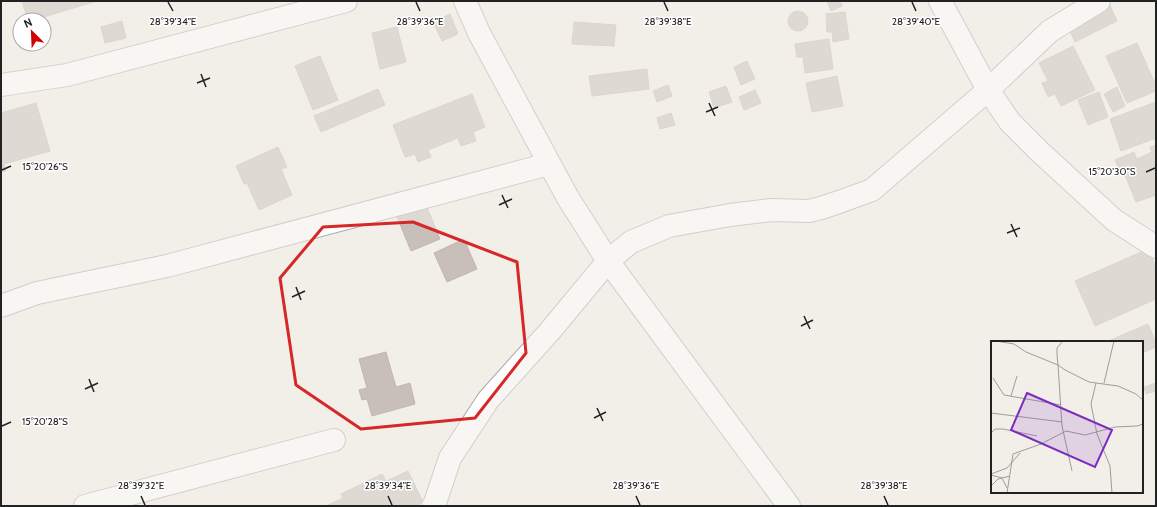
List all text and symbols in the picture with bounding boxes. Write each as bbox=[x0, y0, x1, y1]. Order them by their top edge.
north arrow bbox=[12, 12, 52, 52]
text: N bbox=[22, 15, 34, 31]
text: 28°39'34"E bbox=[150, 15, 197, 28]
text: 28°39'36"E bbox=[397, 15, 444, 28]
text: 28°39'38"E bbox=[644, 15, 692, 28]
text: 28°39'40"E bbox=[892, 15, 941, 28]
text: 15°20'26"S bbox=[22, 160, 68, 173]
text: 15°20'30"S bbox=[1089, 165, 1136, 178]
inset map bbox=[991, 341, 1143, 493]
text: 15°20'28"S bbox=[22, 415, 68, 428]
text: 28°39'32"E bbox=[118, 479, 165, 492]
text: 28°39'34"E bbox=[365, 479, 412, 492]
text: 28°39'36"E bbox=[613, 479, 660, 492]
text: 28°39'38"E bbox=[860, 479, 908, 492]

